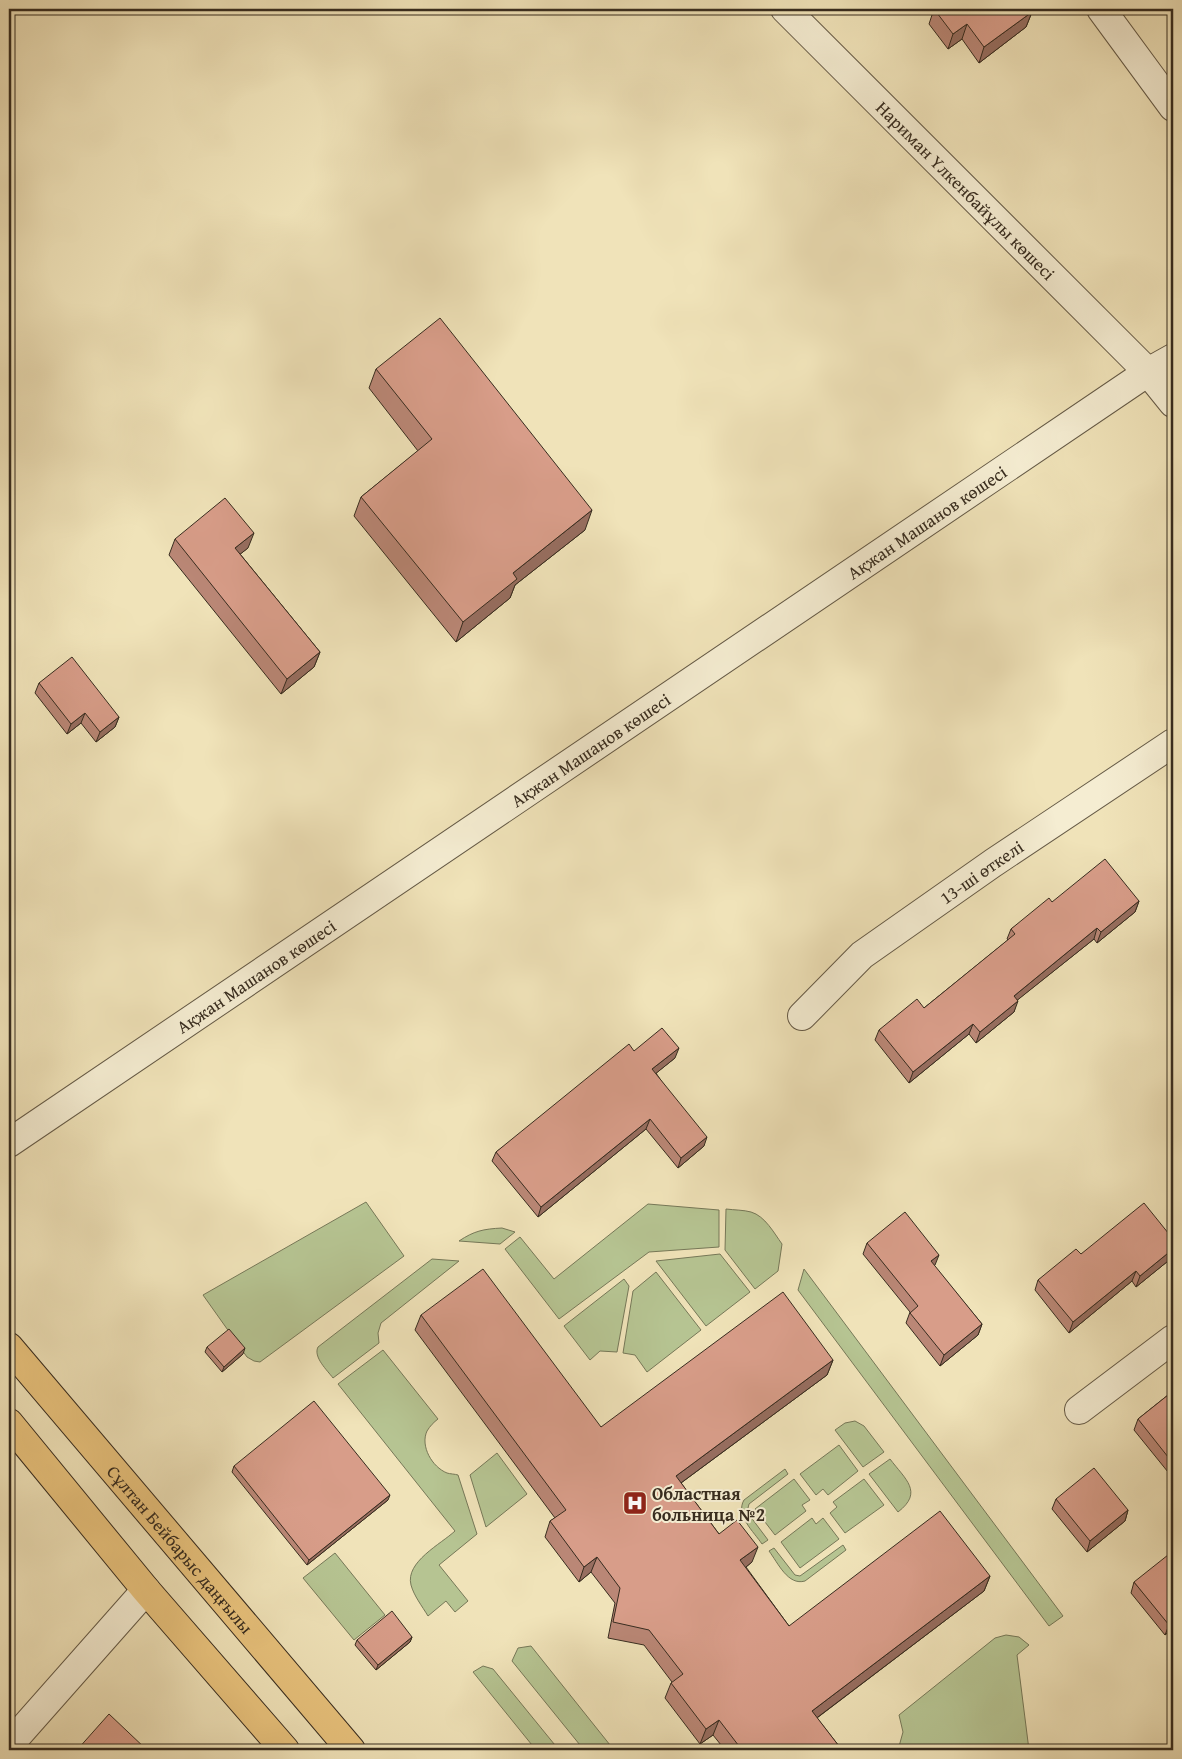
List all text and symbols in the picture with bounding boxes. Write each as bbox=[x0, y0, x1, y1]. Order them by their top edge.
street label: Нариман Үлкенбайұлы көшесі bbox=[870, 94, 1062, 286]
street label: Ақжан Машанов көшесі bbox=[841, 458, 1012, 586]
street label: Ақжан Машанов көшесі bbox=[505, 686, 676, 813]
street label: 13-ші өткелі bbox=[934, 833, 1029, 910]
street label: Ақжан Машанов көшесі bbox=[170, 912, 341, 1040]
street label: Сұлтан Бейбарыс даңғылы bbox=[101, 1459, 260, 1640]
place label: Областная больница №2 bbox=[652, 1480, 765, 1528]
hospital icon: Областная больница №2 bbox=[622, 1490, 648, 1516]

